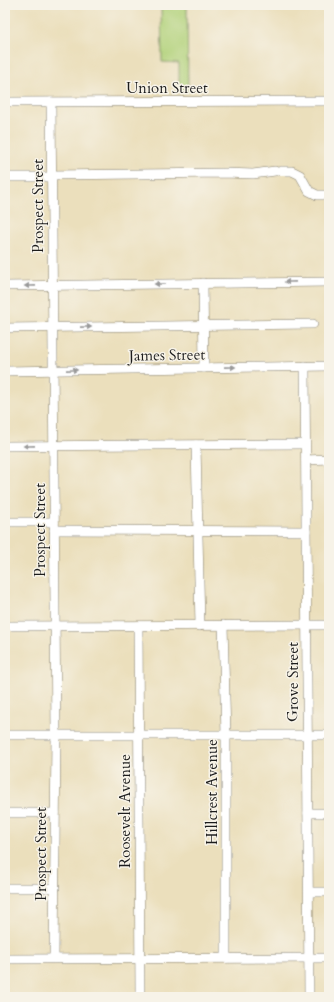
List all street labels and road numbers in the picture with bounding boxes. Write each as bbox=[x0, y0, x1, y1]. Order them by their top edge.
street label: Union Street bbox=[126, 78, 208, 98]
street label: Prospect Street bbox=[28, 159, 48, 253]
street label: James Street bbox=[127, 344, 206, 366]
street label: Prospect Street bbox=[30, 483, 50, 577]
street label: Grove Street bbox=[283, 642, 303, 722]
street label: Hillcrest Avenue bbox=[202, 739, 222, 845]
street label: Roosevelt Avenue bbox=[115, 754, 135, 868]
street label: Prospect Street bbox=[31, 807, 51, 901]

